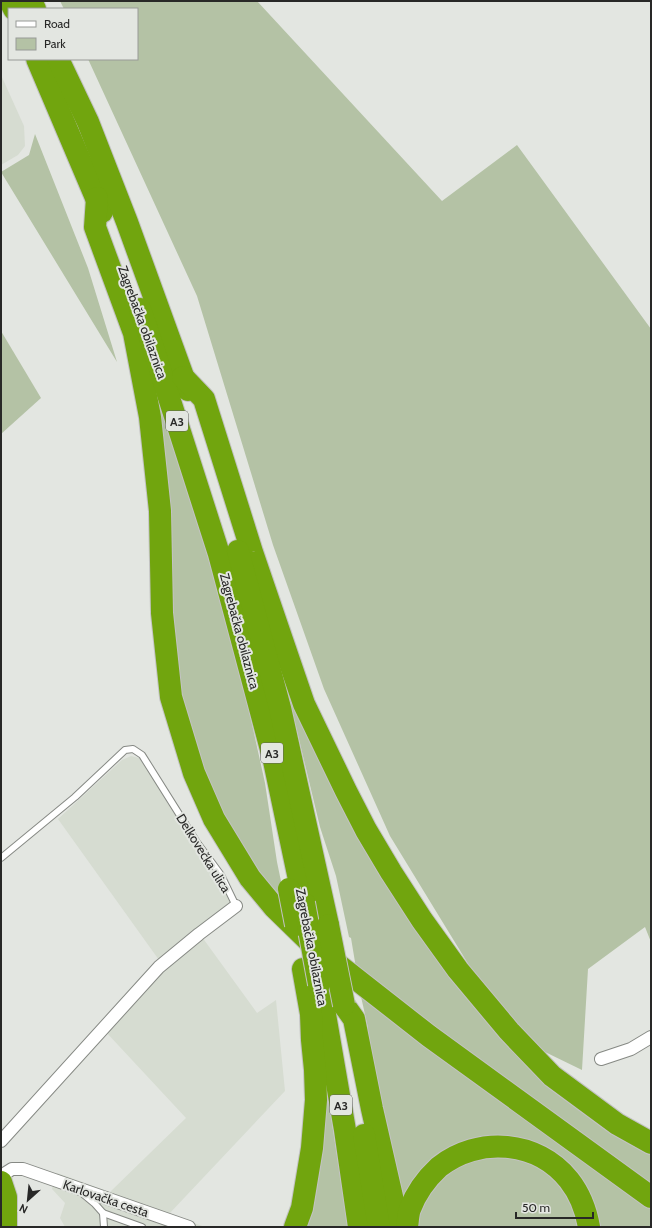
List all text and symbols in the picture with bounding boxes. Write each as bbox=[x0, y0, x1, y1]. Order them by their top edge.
legend bbox=[8, 8, 138, 60]
text: Road bbox=[44, 16, 70, 31]
text: Park bbox=[44, 36, 66, 51]
street label: Zagrebačka obilaznica bbox=[115, 263, 171, 382]
road number: A3 bbox=[166, 411, 188, 431]
street label: Zagrebačka obilaznica bbox=[217, 571, 263, 691]
road number: A3 bbox=[261, 743, 283, 763]
street label: Delkovečka ulica bbox=[173, 811, 235, 896]
street label: Zagrebačka obilaznica bbox=[293, 887, 331, 1008]
road number: A3 bbox=[330, 1095, 352, 1115]
street label: Karlovačka cesta bbox=[61, 1176, 152, 1220]
north arrow bbox=[8, 1180, 48, 1220]
scale bar bbox=[516, 1194, 593, 1220]
text: 50 m bbox=[522, 1200, 550, 1215]
text: N bbox=[17, 1201, 30, 1217]

